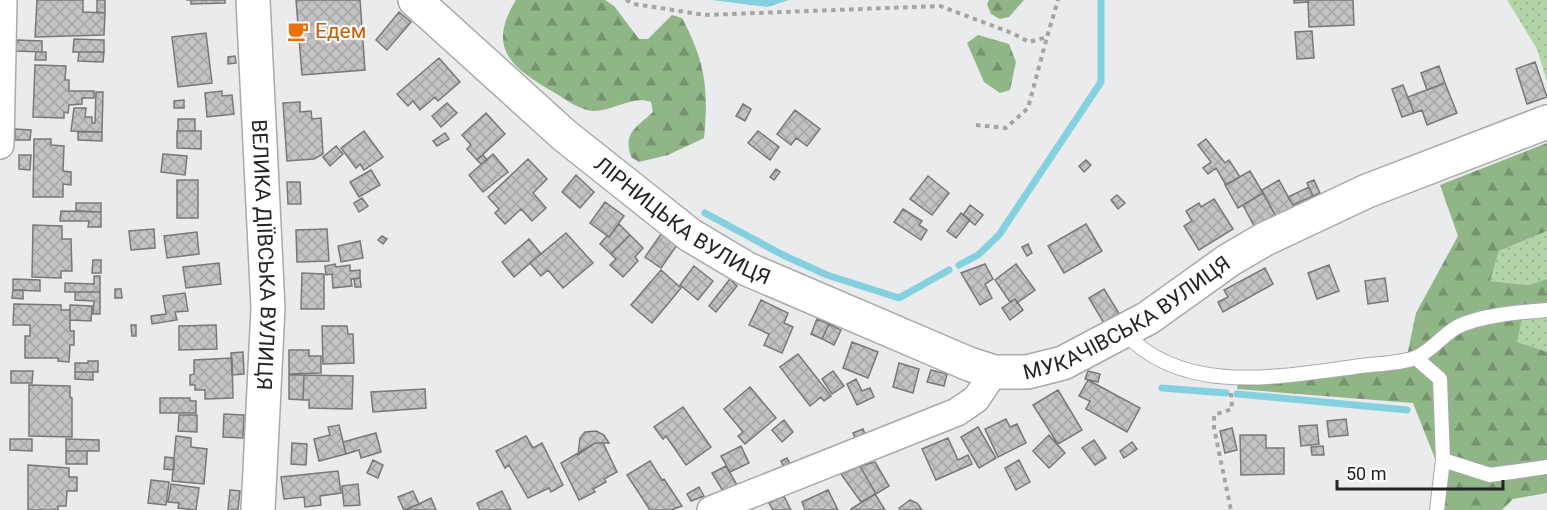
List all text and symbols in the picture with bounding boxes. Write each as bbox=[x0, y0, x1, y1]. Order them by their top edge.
cafe icon: Едем bbox=[286, 19, 310, 43]
place label: Едем bbox=[315, 19, 366, 43]
street label: ВЕЛИКА ДІЇВСЬКА ВУЛИЦЯ bbox=[247, 119, 280, 391]
street label: ЛІРНИЦЬКА ВУЛИЦЯ bbox=[590, 152, 774, 290]
street label: МУКАЧІВСЬКА ВУЛИЦЯ bbox=[1021, 251, 1235, 384]
scale bar bbox=[1337, 453, 1504, 491]
text: 50 m bbox=[1346, 463, 1386, 484]

